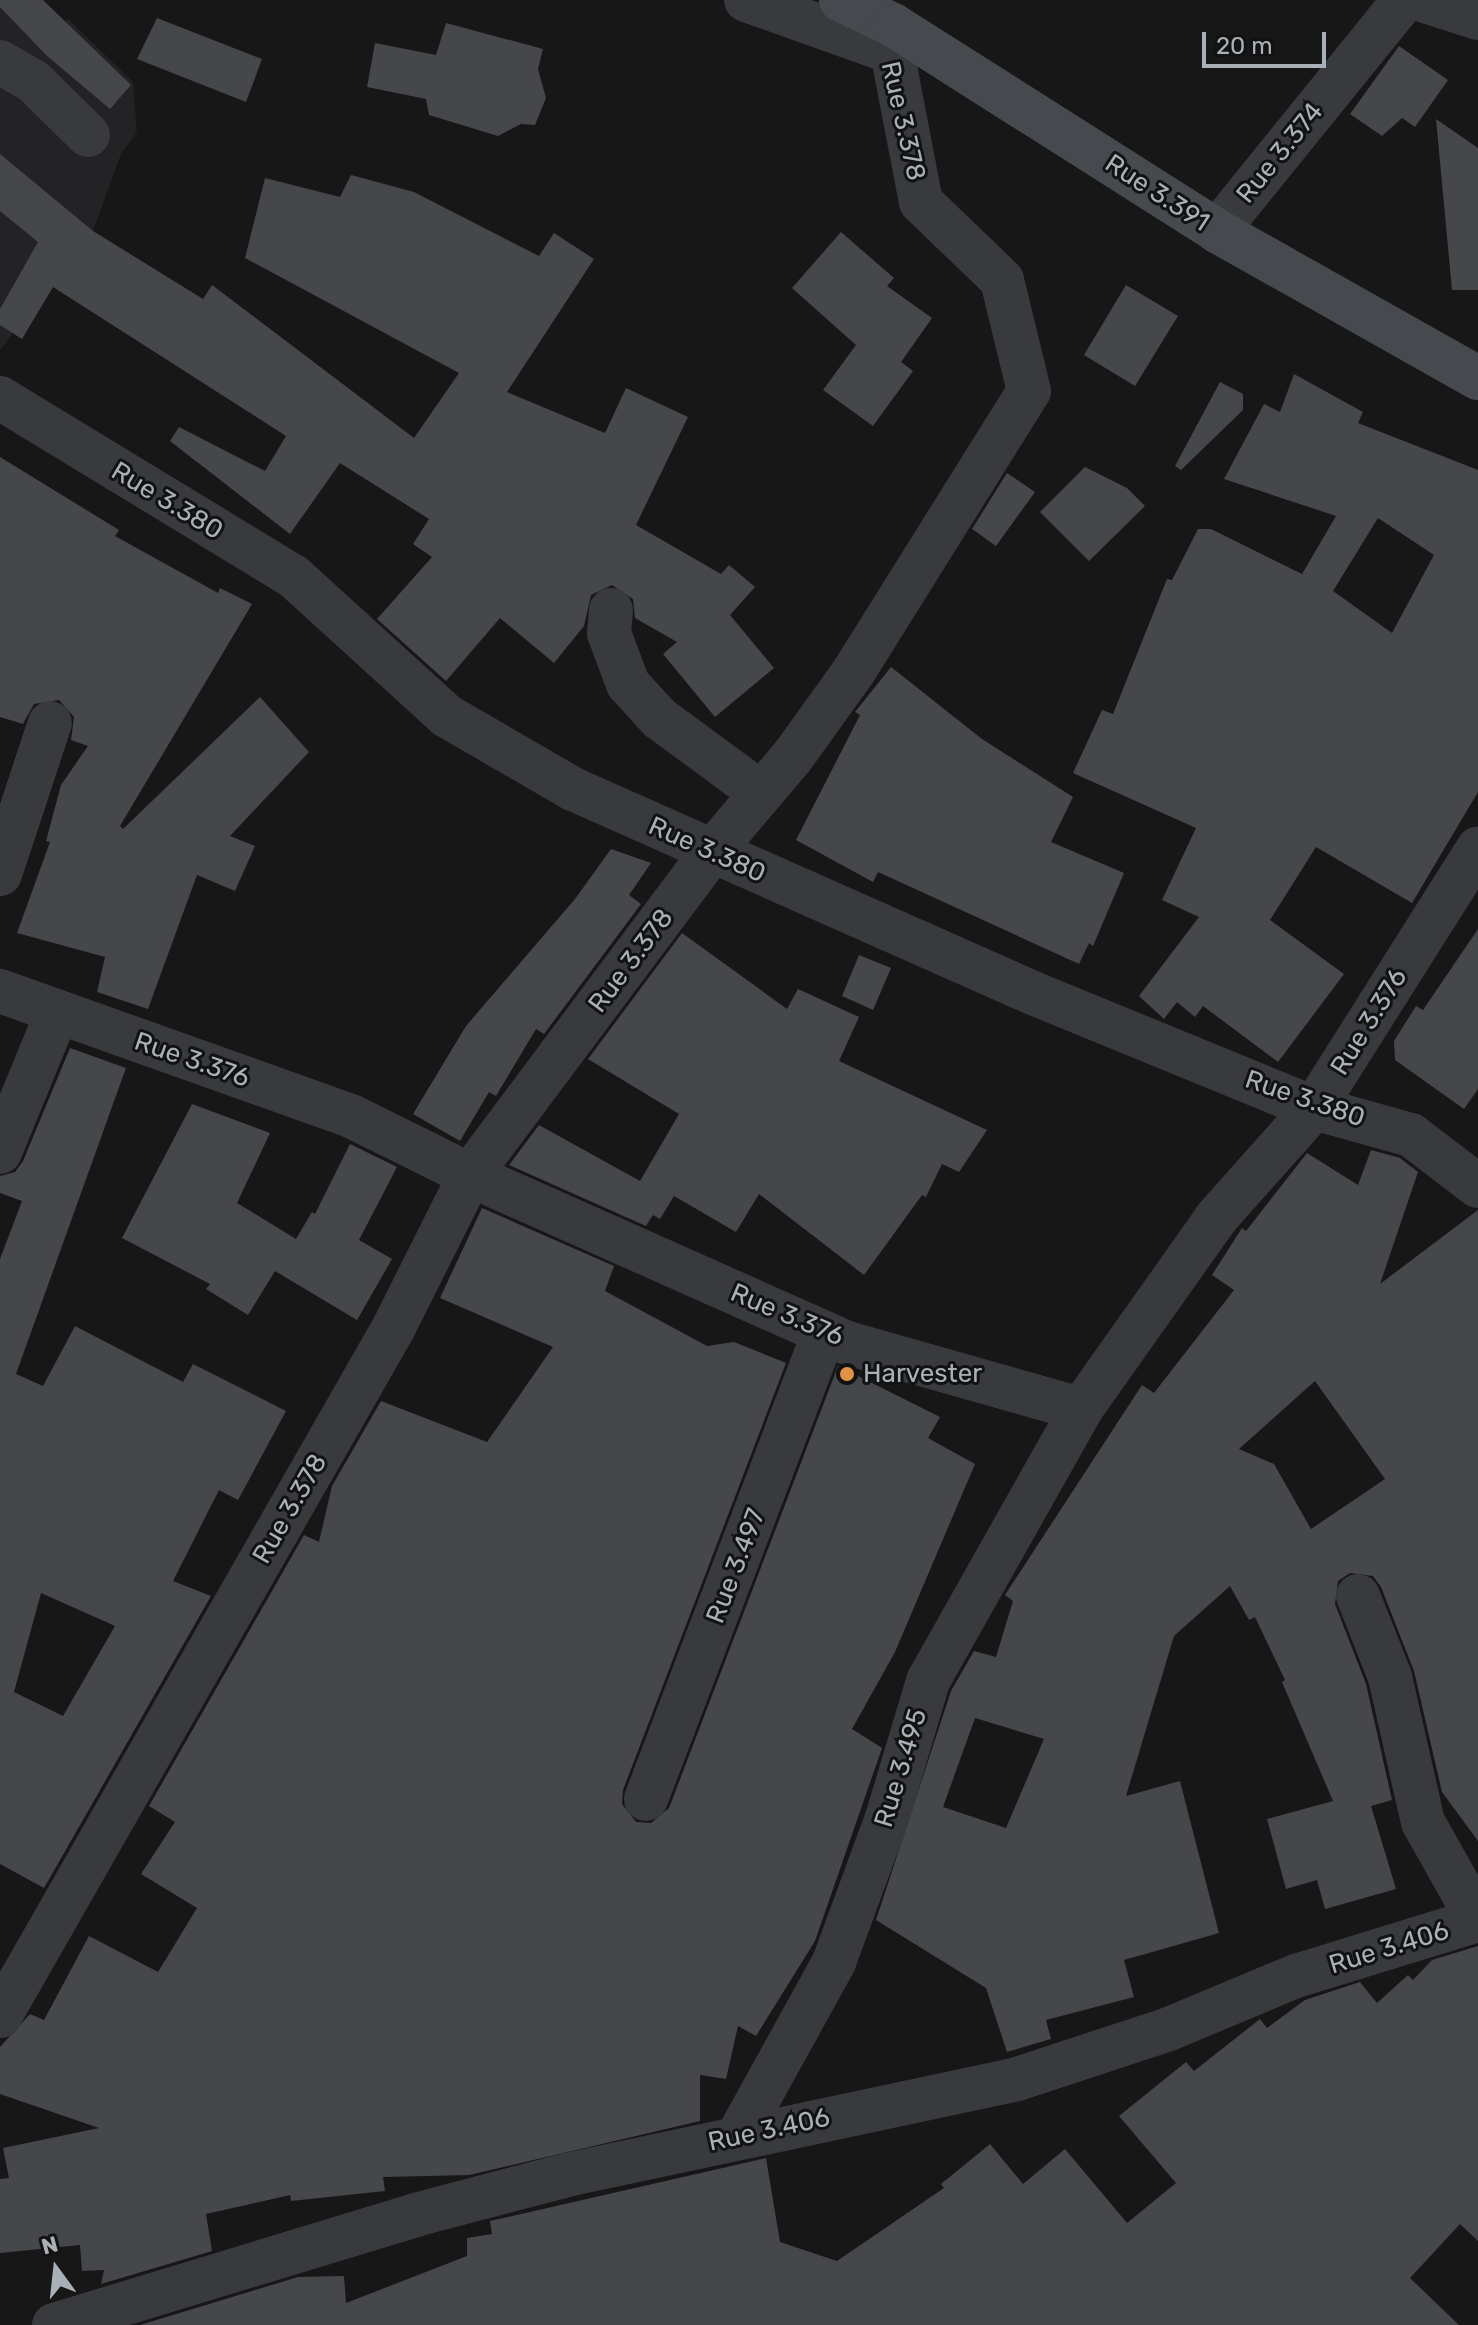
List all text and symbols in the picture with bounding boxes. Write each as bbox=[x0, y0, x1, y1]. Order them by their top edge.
scale bar bbox=[1206, 16, 1330, 66]
text: 20 m bbox=[1216, 32, 1273, 60]
street label: Rue 3.378 bbox=[874, 58, 932, 184]
street label: Rue 3.374 bbox=[1230, 97, 1330, 209]
street label: Rue 3.391 bbox=[1099, 148, 1215, 238]
street label: Rue 3.380 bbox=[106, 456, 228, 546]
street label: Rue 3.380 bbox=[644, 810, 770, 890]
street label: Rue 3.378 bbox=[582, 903, 680, 1019]
street label: Rue 3.376 bbox=[1324, 963, 1414, 1081]
street label: Rue 3.376 bbox=[130, 1026, 254, 1094]
street label: Rue 3.380 bbox=[1241, 1064, 1369, 1134]
street label: Rue 3.376 bbox=[726, 1277, 848, 1353]
place label: Harvester bbox=[863, 1358, 982, 1390]
marker: Harvester bbox=[838, 1365, 856, 1383]
street label: Rue 3.378 bbox=[246, 1449, 334, 1569]
street label: Rue 3.497 bbox=[700, 1504, 772, 1628]
street label: Rue 3.495 bbox=[868, 1705, 934, 1831]
street label: Rue 3.406 bbox=[1325, 1915, 1453, 1981]
street label: Rue 3.406 bbox=[705, 2102, 833, 2158]
north arrow bbox=[16, 2229, 96, 2309]
text: N bbox=[39, 2230, 61, 2260]

